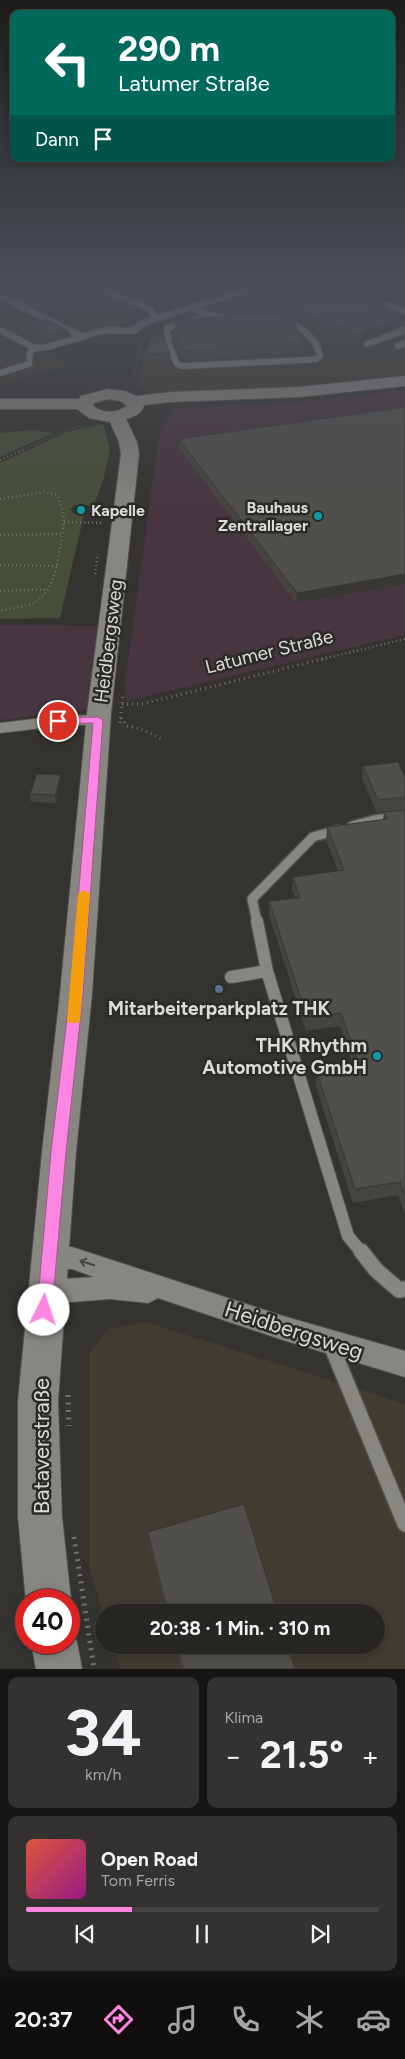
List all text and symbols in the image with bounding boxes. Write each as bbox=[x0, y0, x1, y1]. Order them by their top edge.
text: 290 m bbox=[118, 28, 220, 70]
icon: left bbox=[35, 30, 100, 95]
text: Latumer Straße bbox=[118, 70, 270, 97]
icon: arrive bbox=[89, 125, 117, 153]
text: Dann bbox=[35, 128, 79, 151]
place label: Bauhaus Zentrallager bbox=[218, 498, 309, 535]
place label: Kapelle bbox=[91, 501, 145, 520]
marker: Kapelle bbox=[75, 504, 87, 516]
marker: Bauhaus Zentrallager bbox=[312, 510, 324, 522]
street label: Heidbergsweg bbox=[90, 578, 127, 704]
street label: Latumer Straße bbox=[203, 624, 335, 678]
pin bbox=[37, 700, 79, 742]
icon: arrive bbox=[44, 707, 72, 735]
marker: Mitarbeiterparkplatz THK bbox=[213, 983, 225, 995]
place label: Mitarbeiterparkplatz THK bbox=[108, 997, 331, 1020]
place label: THK Rhythm Automotive GmbH bbox=[202, 1034, 367, 1079]
marker: THK Rhythm Automotive GmbH bbox=[371, 1050, 383, 1062]
one-way arrow bbox=[80, 1258, 96, 1267]
position arrow bbox=[17, 1283, 69, 1335]
street label: Heidbergsweg bbox=[221, 1295, 366, 1366]
street label: Bataverstraße bbox=[28, 1378, 55, 1514]
speed limit sign: 40 bbox=[15, 1589, 80, 1654]
text: 20:38 · 1 Min. · 310 m bbox=[150, 1617, 330, 1640]
text: 34 bbox=[65, 1693, 142, 1771]
text: Klima bbox=[225, 1708, 263, 1727]
text: 21.5° bbox=[260, 1732, 344, 1778]
text: − bbox=[225, 1739, 242, 1773]
text: + bbox=[362, 1739, 379, 1773]
text: km/h bbox=[85, 1765, 122, 1784]
text: Open Road bbox=[101, 1848, 198, 1871]
text: Tom Ferris bbox=[101, 1871, 175, 1890]
icon: previous bbox=[71, 1920, 99, 1948]
icon: pause bbox=[188, 1920, 216, 1948]
icon: next bbox=[306, 1920, 334, 1948]
icon: directions bbox=[101, 2002, 136, 2037]
icon: music bbox=[165, 2002, 200, 2037]
icon: phone bbox=[228, 2002, 263, 2037]
icon: climate bbox=[292, 2002, 327, 2037]
icon: car bbox=[356, 2002, 391, 2037]
text: 20:37 bbox=[14, 2006, 72, 2033]

